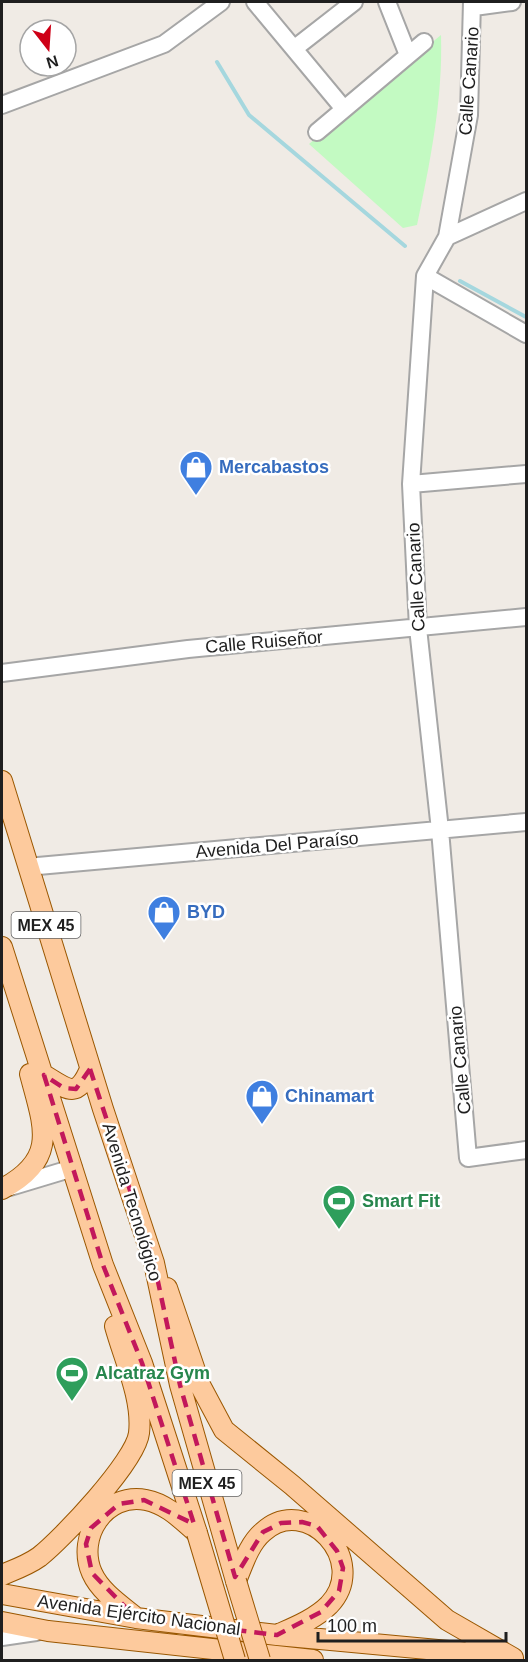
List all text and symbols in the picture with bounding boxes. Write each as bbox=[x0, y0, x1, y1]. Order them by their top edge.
north arrow bbox=[18, 18, 78, 78]
street label: Calle Canario bbox=[455, 26, 483, 136]
text: N bbox=[44, 52, 60, 72]
shop icon: Mercabastos bbox=[178, 449, 214, 496]
place label: Mercabastos bbox=[219, 457, 329, 477]
street label: Calle Canario bbox=[403, 522, 429, 632]
street label: Calle Ruiseñor bbox=[204, 627, 324, 657]
street label: Avenida Del Paraíso bbox=[195, 828, 359, 862]
shop icon: BYD bbox=[146, 894, 182, 941]
place label: BYD bbox=[187, 902, 225, 922]
road number: MEX 45 bbox=[12, 912, 80, 938]
street label: Calle Canario bbox=[445, 1005, 475, 1115]
shop icon: Chinamart bbox=[244, 1078, 280, 1125]
place label: Chinamart bbox=[285, 1086, 374, 1106]
street label: Avenida Tecnológico bbox=[98, 1120, 166, 1284]
sports icon: Smart Fit bbox=[321, 1183, 357, 1230]
place label: Smart Fit bbox=[362, 1191, 440, 1211]
sports icon: Alcatraz Gym bbox=[54, 1355, 90, 1402]
place label: Alcatraz Gym bbox=[95, 1363, 210, 1383]
road number: MEX 45 bbox=[172, 1470, 242, 1496]
street label: Avenida Ejército Nacional bbox=[36, 1591, 242, 1639]
scale bar bbox=[318, 1605, 506, 1643]
text: 100 m bbox=[327, 1616, 377, 1636]

